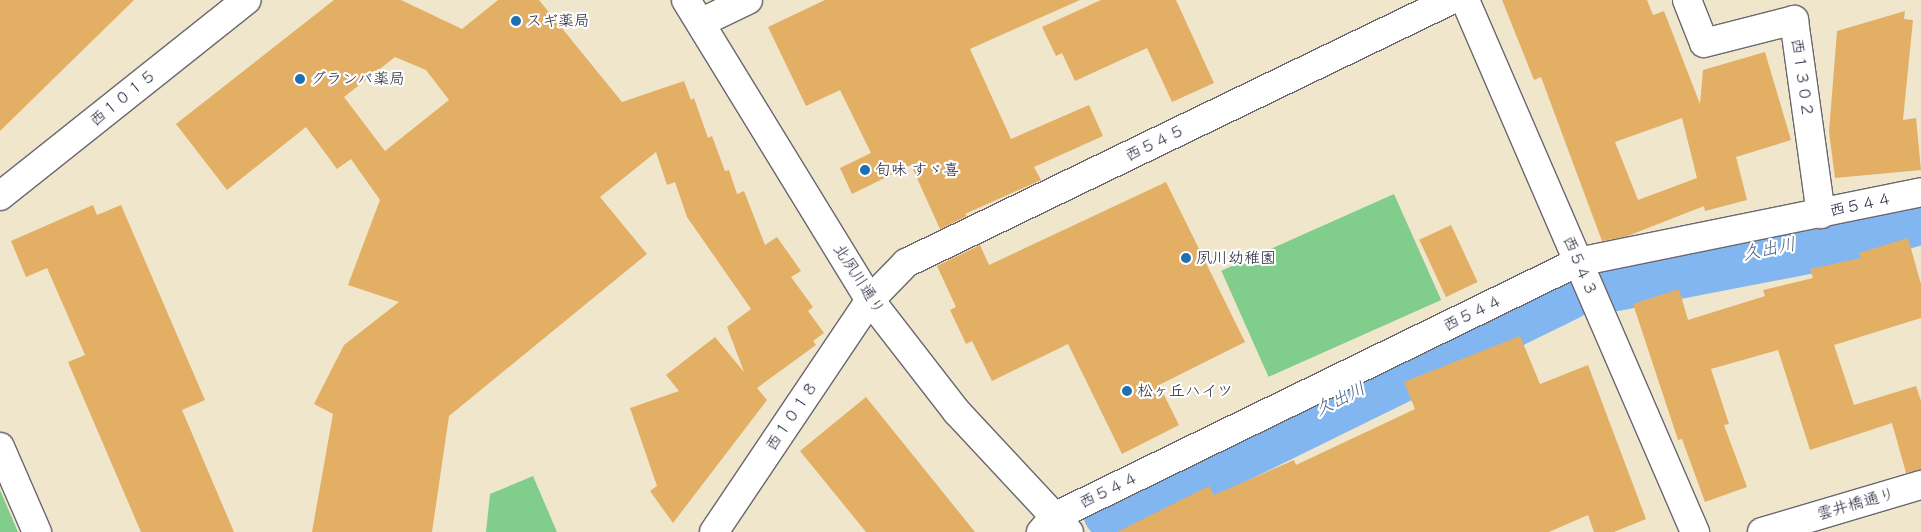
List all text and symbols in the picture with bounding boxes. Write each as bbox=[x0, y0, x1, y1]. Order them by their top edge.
place label: スギ薬局 bbox=[526, 11, 590, 31]
marker: スギ薬局 bbox=[510, 15, 522, 27]
street label: 西１３０２ bbox=[1787, 37, 1817, 119]
street label: 西１０１５ bbox=[86, 65, 160, 131]
place label: グランパ薬局 bbox=[310, 69, 406, 89]
marker: グランパ薬局 bbox=[294, 73, 306, 85]
street label: 西５４５ bbox=[1122, 120, 1188, 166]
place label: 旬味 すゞ喜 bbox=[875, 160, 959, 180]
marker: 旬味 すゞ喜 bbox=[859, 164, 871, 176]
street label: 西５４４ bbox=[1828, 189, 1894, 221]
street label: 西５４３ bbox=[1559, 233, 1601, 299]
water label: 久出川 bbox=[1740, 233, 1798, 265]
street label: 北夙川通り bbox=[829, 240, 889, 318]
place label: 夙川幼稚園 bbox=[1196, 248, 1276, 268]
marker: 夙川幼稚園 bbox=[1180, 252, 1192, 264]
street label: 西５４４ bbox=[1440, 290, 1506, 336]
street label: 西１０１８ bbox=[762, 377, 822, 455]
water label: 久出川 bbox=[1311, 377, 1369, 421]
place label: 松ヶ丘ハイツ bbox=[1137, 381, 1233, 401]
marker: 松ヶ丘ハイツ bbox=[1121, 385, 1133, 397]
street label: 西５４４ bbox=[1076, 467, 1142, 513]
street label: 雲井橋通り bbox=[1815, 484, 1897, 524]

